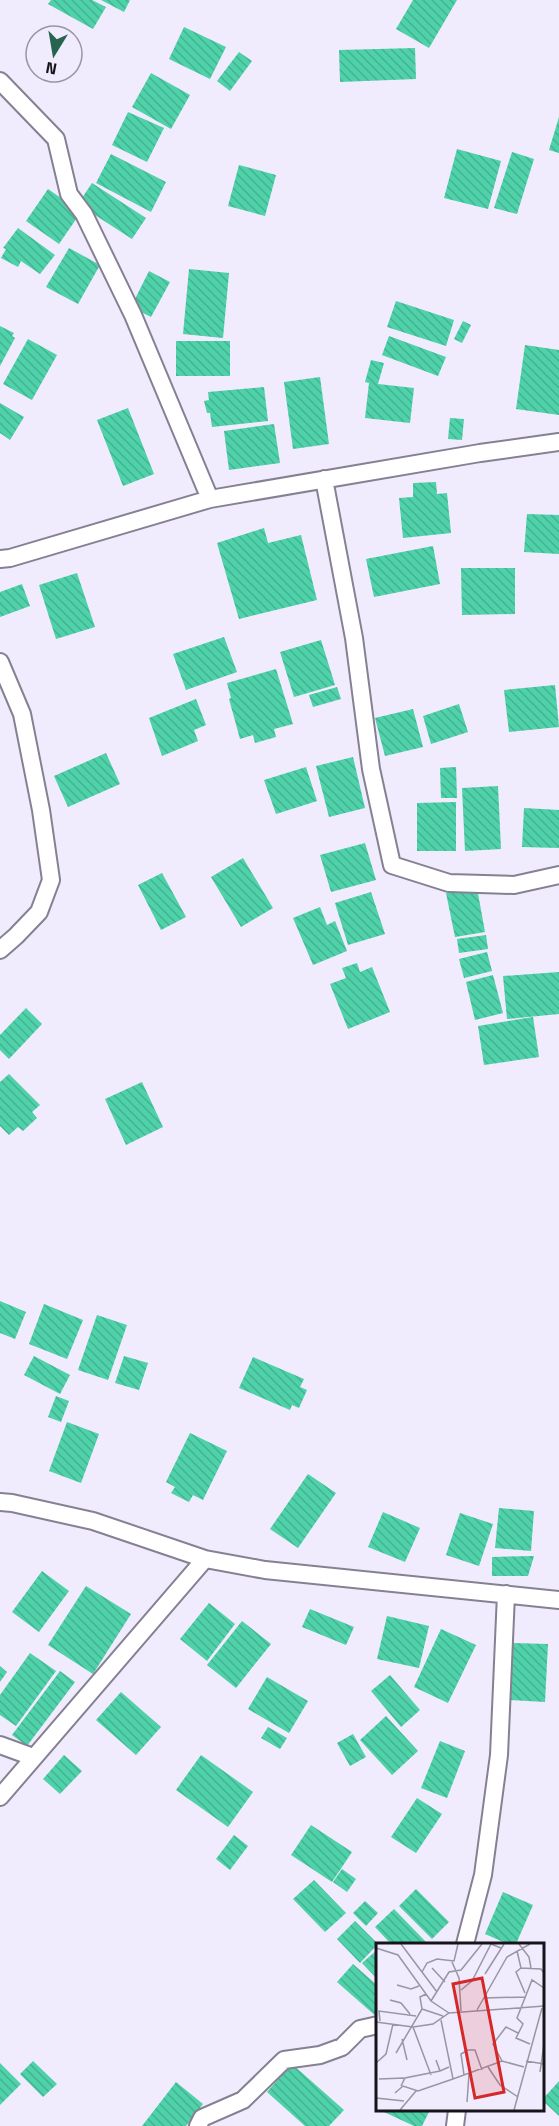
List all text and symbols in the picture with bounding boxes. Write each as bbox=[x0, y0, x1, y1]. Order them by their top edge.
north arrow bbox=[24, 24, 84, 84]
text: N bbox=[43, 56, 59, 82]
inset map bbox=[376, 1943, 544, 2111]

